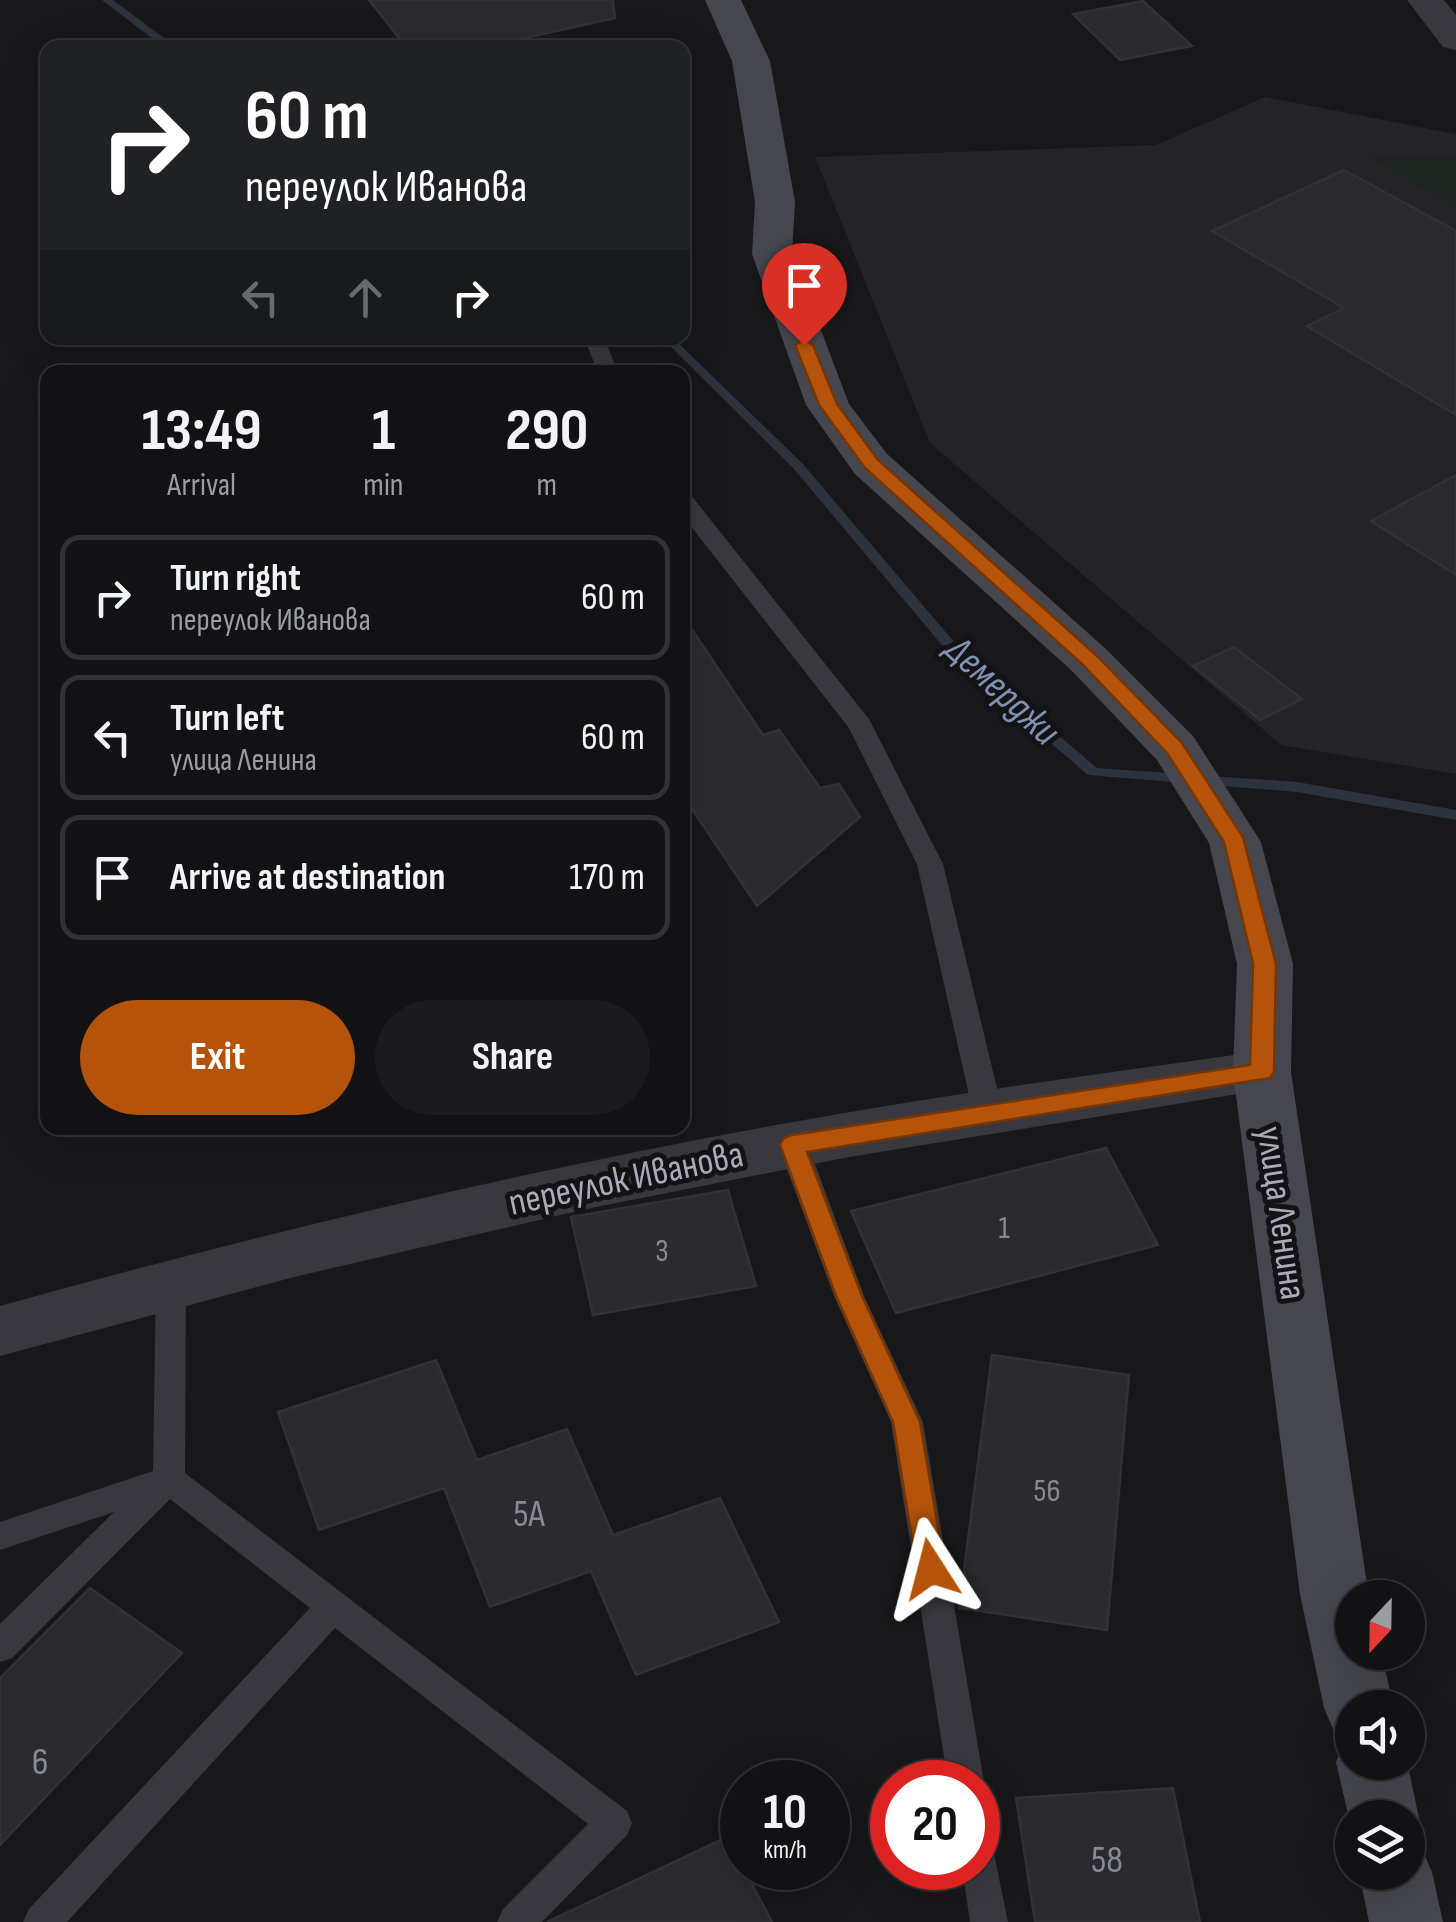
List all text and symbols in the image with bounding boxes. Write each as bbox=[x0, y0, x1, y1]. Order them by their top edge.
text: 60 m bbox=[245, 75, 369, 159]
icon: right bbox=[80, 80, 210, 210]
text: переулок Иванова bbox=[245, 160, 527, 215]
pin bbox=[762, 243, 847, 346]
icon: arrive bbox=[777, 258, 832, 313]
icon: left bbox=[233, 270, 288, 325]
icon: ahead bbox=[338, 270, 393, 325]
icon: right bbox=[443, 270, 498, 325]
text: 13:49 bbox=[142, 395, 262, 467]
text: 1 bbox=[372, 395, 395, 467]
text: 290 bbox=[505, 395, 588, 467]
text: Arrival bbox=[167, 466, 236, 505]
text: min bbox=[363, 466, 404, 505]
text: m bbox=[537, 466, 557, 505]
text: Turn right bbox=[170, 556, 301, 601]
icon: right bbox=[85, 570, 140, 625]
text: 60 m bbox=[581, 575, 645, 620]
text: переулок Иванова bbox=[170, 601, 371, 640]
water label: Демерджи bbox=[933, 625, 1070, 756]
text: Turn left bbox=[170, 696, 284, 741]
icon: left bbox=[85, 710, 140, 765]
text: 60 m bbox=[581, 715, 645, 760]
text: улица Ленина bbox=[170, 741, 317, 780]
icon: arrive bbox=[85, 850, 140, 905]
text: Arrive at destination bbox=[170, 855, 445, 900]
text: 170 m bbox=[569, 855, 645, 900]
button: Exit bbox=[80, 1000, 355, 1115]
button: Share bbox=[375, 1000, 650, 1115]
street label: улица Ленина bbox=[1247, 1124, 1315, 1302]
street label: переулок Иванова bbox=[505, 1132, 747, 1226]
house number: 1 bbox=[998, 1209, 1010, 1248]
house number: 3 bbox=[655, 1232, 669, 1271]
house number: 56 bbox=[1034, 1472, 1060, 1511]
house number: 5А bbox=[513, 1492, 545, 1537]
position arrow bbox=[879, 1517, 983, 1621]
north arrow bbox=[1335, 1580, 1425, 1670]
map controls bbox=[1335, 1580, 1425, 1890]
button: sound bbox=[1335, 1690, 1425, 1780]
house number: 6 bbox=[32, 1740, 48, 1785]
speed limit sign: 20 bbox=[870, 1760, 1000, 1890]
text: 10 bbox=[763, 1783, 807, 1843]
button: layers bbox=[1335, 1800, 1425, 1890]
text: km/h bbox=[763, 1835, 807, 1866]
house number: 58 bbox=[1091, 1838, 1123, 1883]

